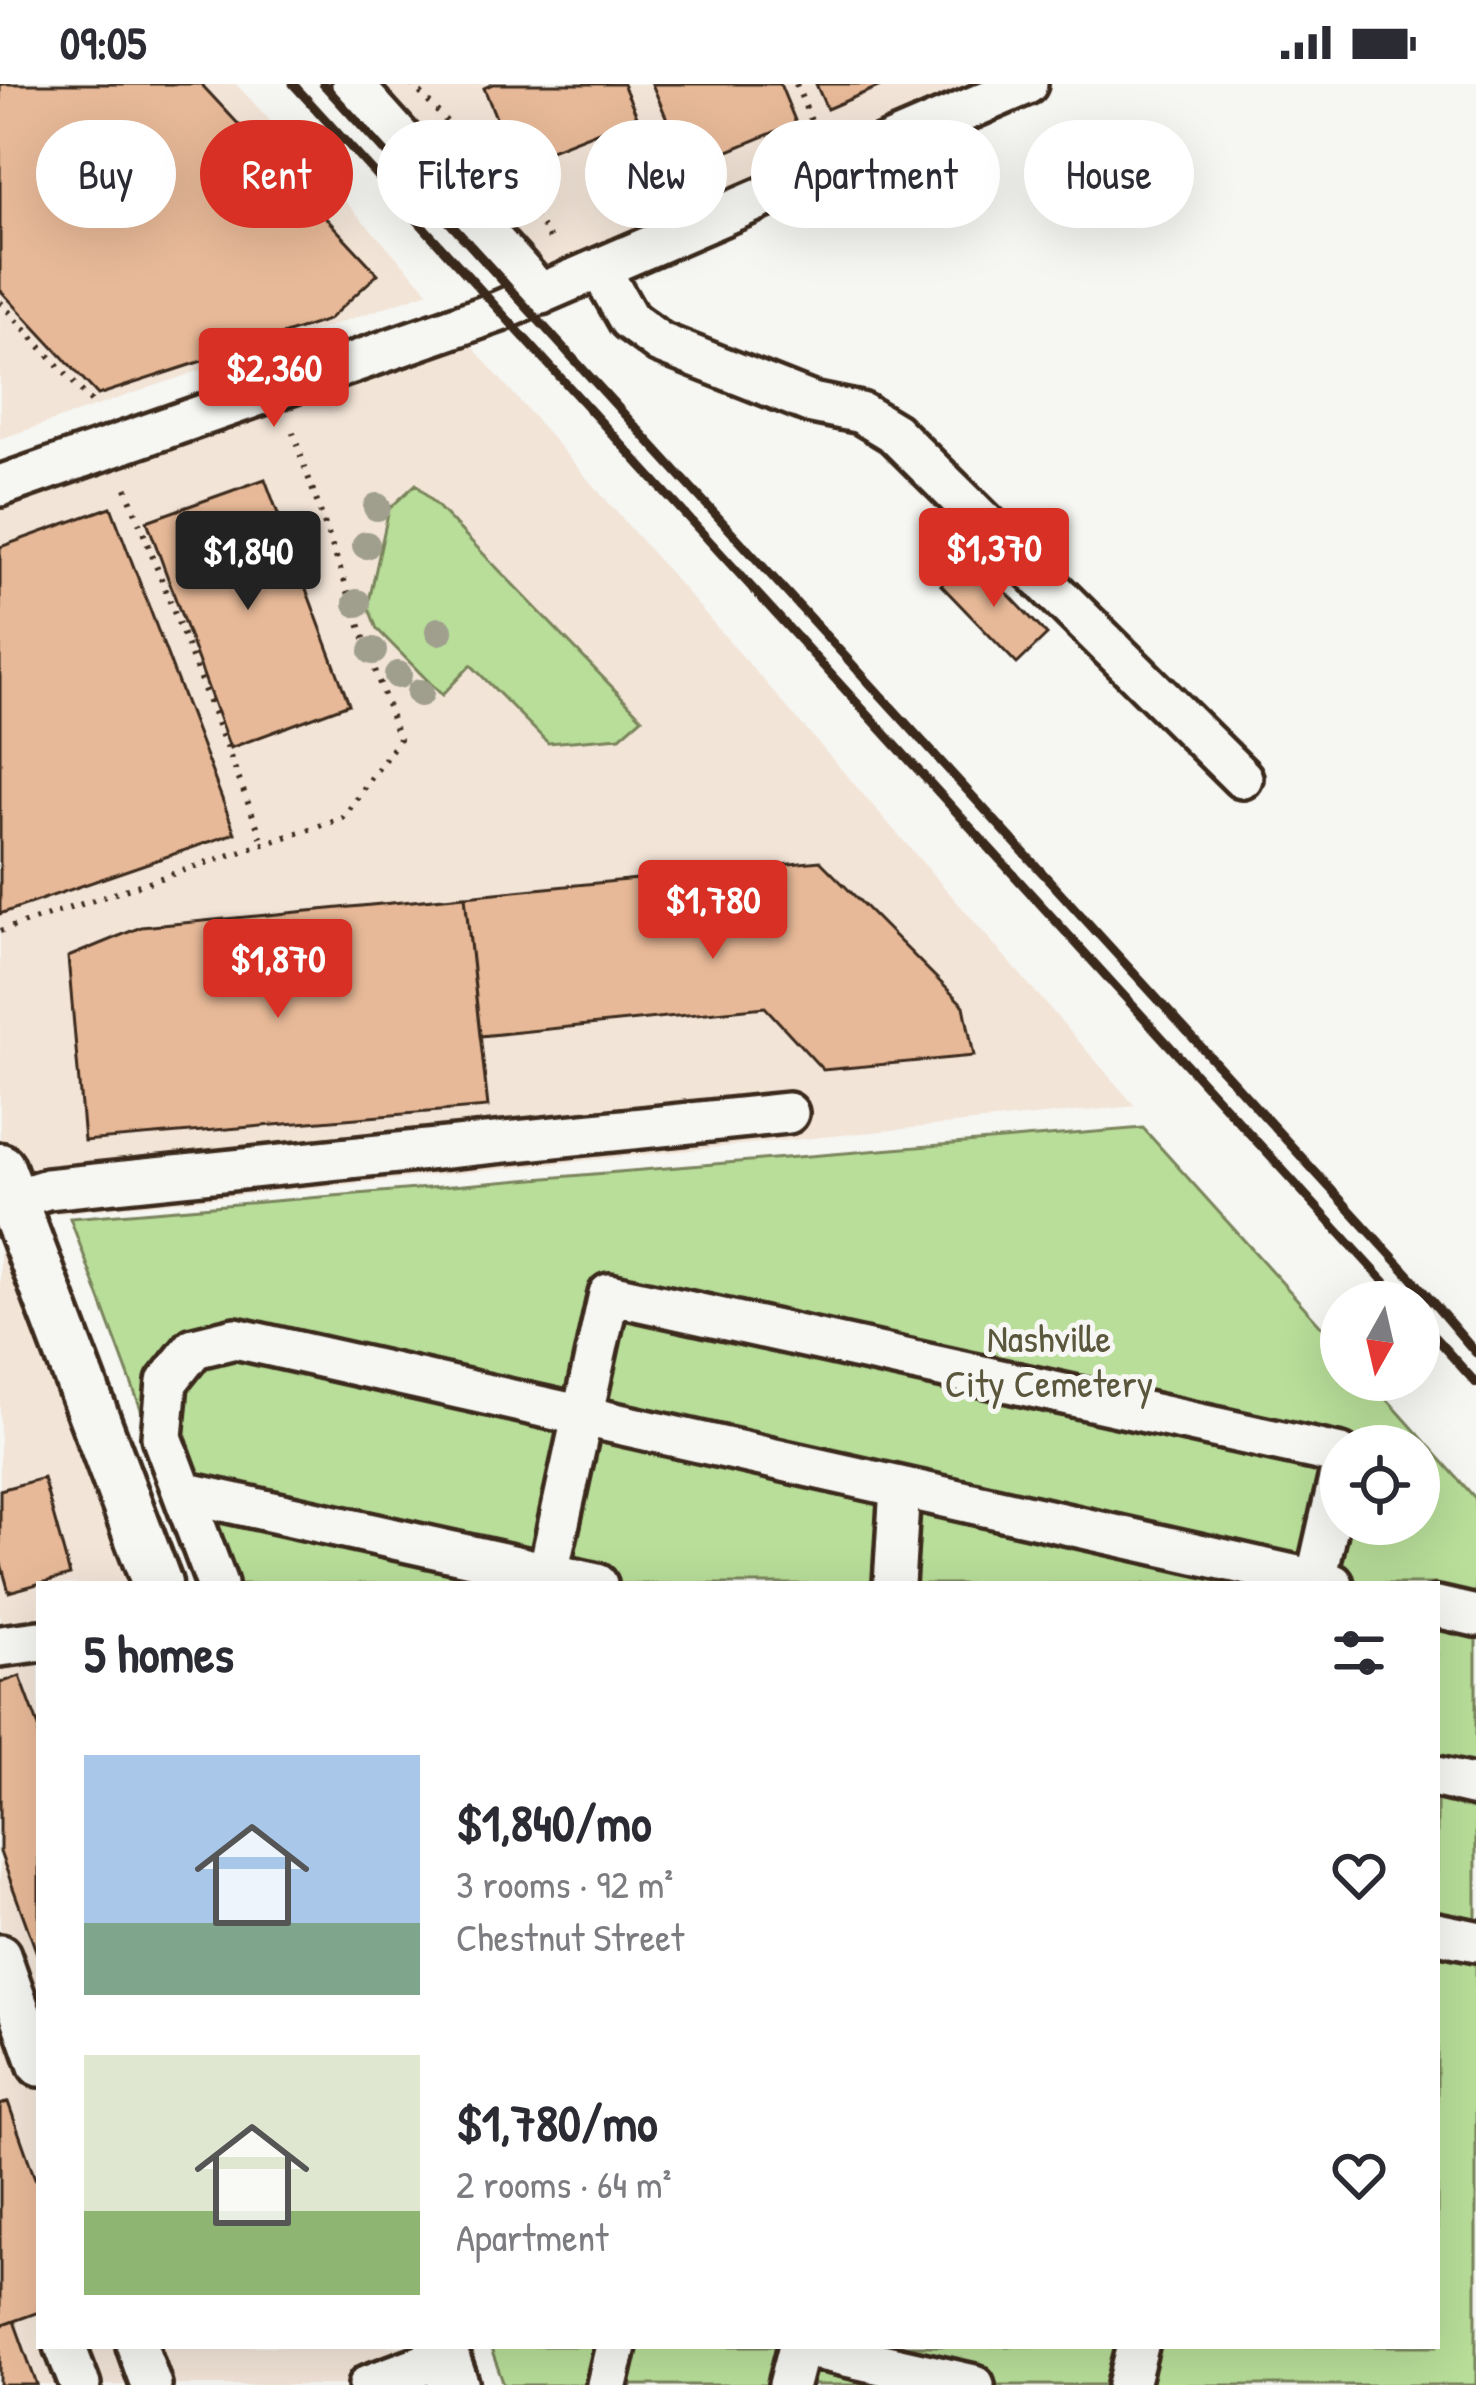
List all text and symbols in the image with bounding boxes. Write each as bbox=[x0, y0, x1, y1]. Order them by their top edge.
text: 09:05 bbox=[60, 12, 146, 73]
chip: Buy bbox=[36, 120, 176, 228]
chip: Rent bbox=[200, 120, 353, 228]
chip: Filters bbox=[377, 120, 561, 228]
chip: New bbox=[585, 120, 727, 228]
chip: Apartment bbox=[751, 120, 1000, 228]
chip: House bbox=[1024, 120, 1194, 228]
pin: $2,360 bbox=[176, 328, 372, 430]
text: $2,360 bbox=[226, 340, 322, 393]
pin: $1,370 bbox=[896, 508, 1092, 610]
pin: $1,840 bbox=[150, 511, 346, 613]
text: $1,370 bbox=[946, 520, 1042, 573]
text: $1,840 bbox=[203, 523, 293, 576]
pin: $1,780 bbox=[615, 860, 811, 962]
text: $1,780 bbox=[665, 872, 761, 925]
pin: $1,870 bbox=[180, 919, 376, 1021]
text: $1,870 bbox=[230, 931, 326, 984]
north arrow bbox=[1320, 1281, 1440, 1401]
map controls bbox=[1320, 1281, 1440, 1545]
park label: Nashville City Cemetery bbox=[945, 1311, 1153, 1409]
button: locate bbox=[1320, 1425, 1440, 1545]
text: 5 homes bbox=[84, 1619, 234, 1688]
icon: filters bbox=[1326, 1620, 1392, 1686]
text: $1,840/mo bbox=[456, 1788, 652, 1857]
icon: home bbox=[180, 1803, 324, 1947]
icon: heart bbox=[1326, 1842, 1392, 1908]
text: 3 rooms · 92 m² bbox=[456, 1857, 673, 1910]
text: Chestnut Street bbox=[456, 1910, 684, 1963]
text: $1,780/mo bbox=[456, 2088, 658, 2157]
icon: home bbox=[180, 2103, 324, 2247]
icon: heart bbox=[1326, 2142, 1392, 2208]
text: 2 rooms · 64 m² bbox=[456, 2157, 672, 2210]
text: Apartment bbox=[456, 2210, 609, 2263]

